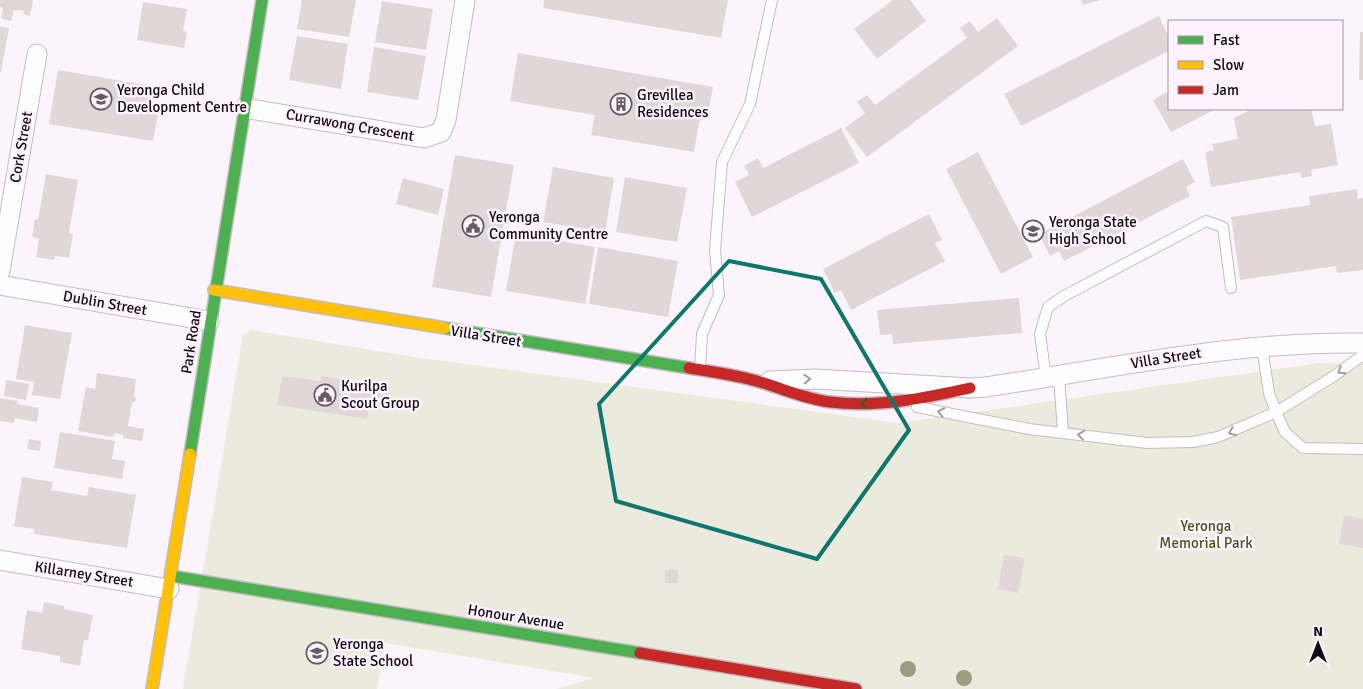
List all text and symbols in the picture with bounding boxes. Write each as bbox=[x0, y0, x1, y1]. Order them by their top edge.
legend bbox=[1168, 20, 1343, 110]
text: Fast bbox=[1213, 31, 1240, 49]
text: Slow bbox=[1213, 56, 1244, 74]
place label: Yeronga Child Development Centre bbox=[117, 81, 247, 116]
text: Jam bbox=[1213, 81, 1239, 99]
place label: Grevillea Residences bbox=[637, 86, 709, 121]
school or university icon: Yeronga Child Development Centre bbox=[89, 87, 113, 111]
building icon: Grevillea Residences bbox=[609, 92, 633, 116]
street label: Currawong Crescent bbox=[285, 105, 415, 145]
street label: Cork Street bbox=[6, 110, 36, 184]
place label: Yeronga Community Centre bbox=[489, 208, 608, 243]
place label: Yeronga State High School bbox=[1049, 213, 1137, 248]
public building icon: Yeronga Community Centre bbox=[461, 214, 485, 238]
school or university icon: Yeronga State High School bbox=[1021, 219, 1045, 243]
street label: Dublin Street bbox=[62, 287, 148, 319]
street label: Park Road bbox=[177, 309, 205, 375]
street label: Villa Street bbox=[449, 322, 523, 350]
street label: Villa Street bbox=[1129, 344, 1203, 372]
one-way arrow bbox=[1338, 364, 1347, 374]
one-way arrow bbox=[804, 374, 812, 384]
place label: Kurilpa Scout Group bbox=[341, 377, 420, 412]
public building icon: Kurilpa Scout Group bbox=[313, 383, 337, 407]
one-way arrow bbox=[860, 397, 868, 408]
one-way arrow bbox=[936, 408, 945, 418]
one-way arrow bbox=[1228, 426, 1237, 436]
one-way arrow bbox=[1077, 430, 1085, 441]
park label: Yeronga Memorial Park bbox=[1159, 517, 1253, 552]
street label: Killarney Street bbox=[33, 557, 135, 591]
street label: Honour Avenue bbox=[466, 600, 566, 634]
north arrow bbox=[1293, 619, 1343, 669]
text: N bbox=[1313, 623, 1323, 640]
place label: Yeronga State School bbox=[333, 635, 414, 670]
school or university icon: Yeronga State School bbox=[305, 641, 329, 665]

